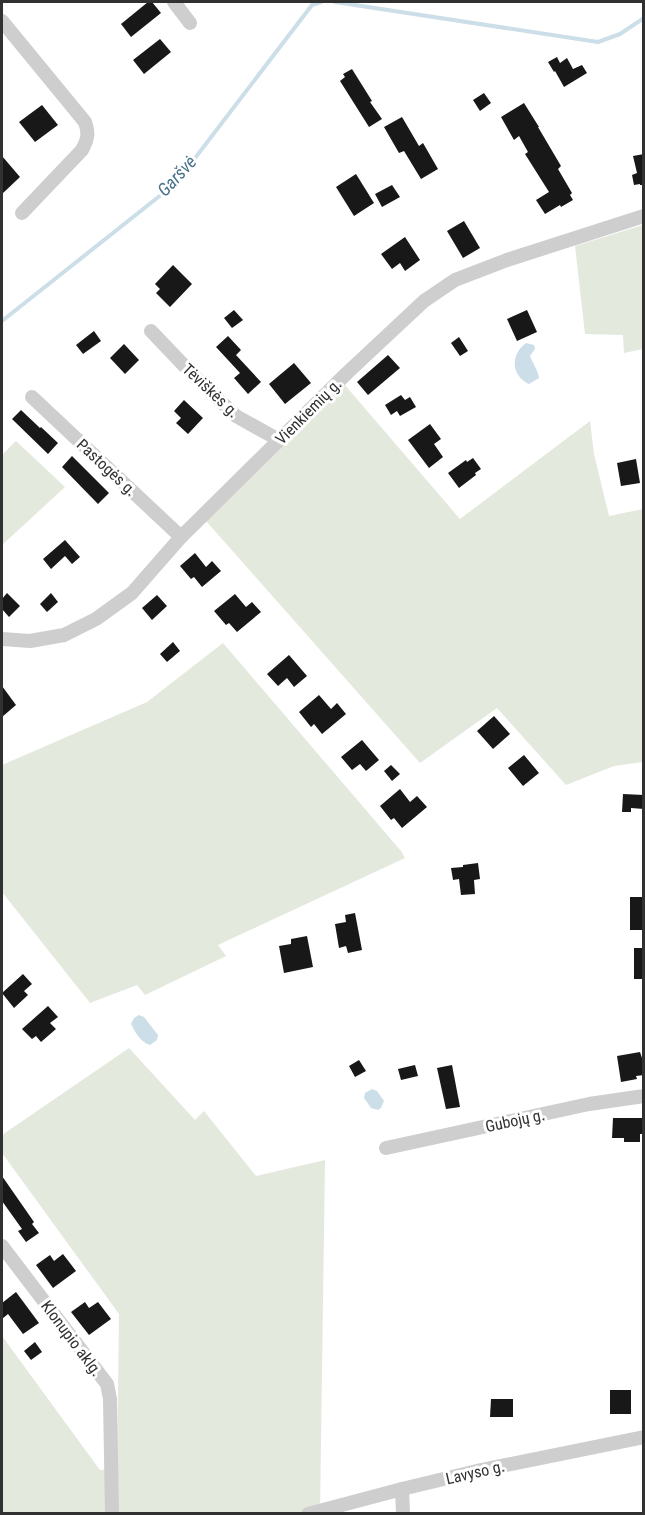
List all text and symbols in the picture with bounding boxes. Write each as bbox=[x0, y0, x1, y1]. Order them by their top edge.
water label: Garšvė bbox=[153, 151, 201, 200]
street label: Tėviškės g. bbox=[178, 359, 243, 421]
street label: Vienkiemių g. bbox=[271, 374, 345, 448]
street label: Pastogės g. bbox=[73, 435, 141, 500]
street label: Gubojų g. bbox=[484, 1105, 547, 1136]
street label: Klonupio aklg. bbox=[37, 1297, 106, 1380]
street label: Lavyso g. bbox=[444, 1457, 506, 1488]

